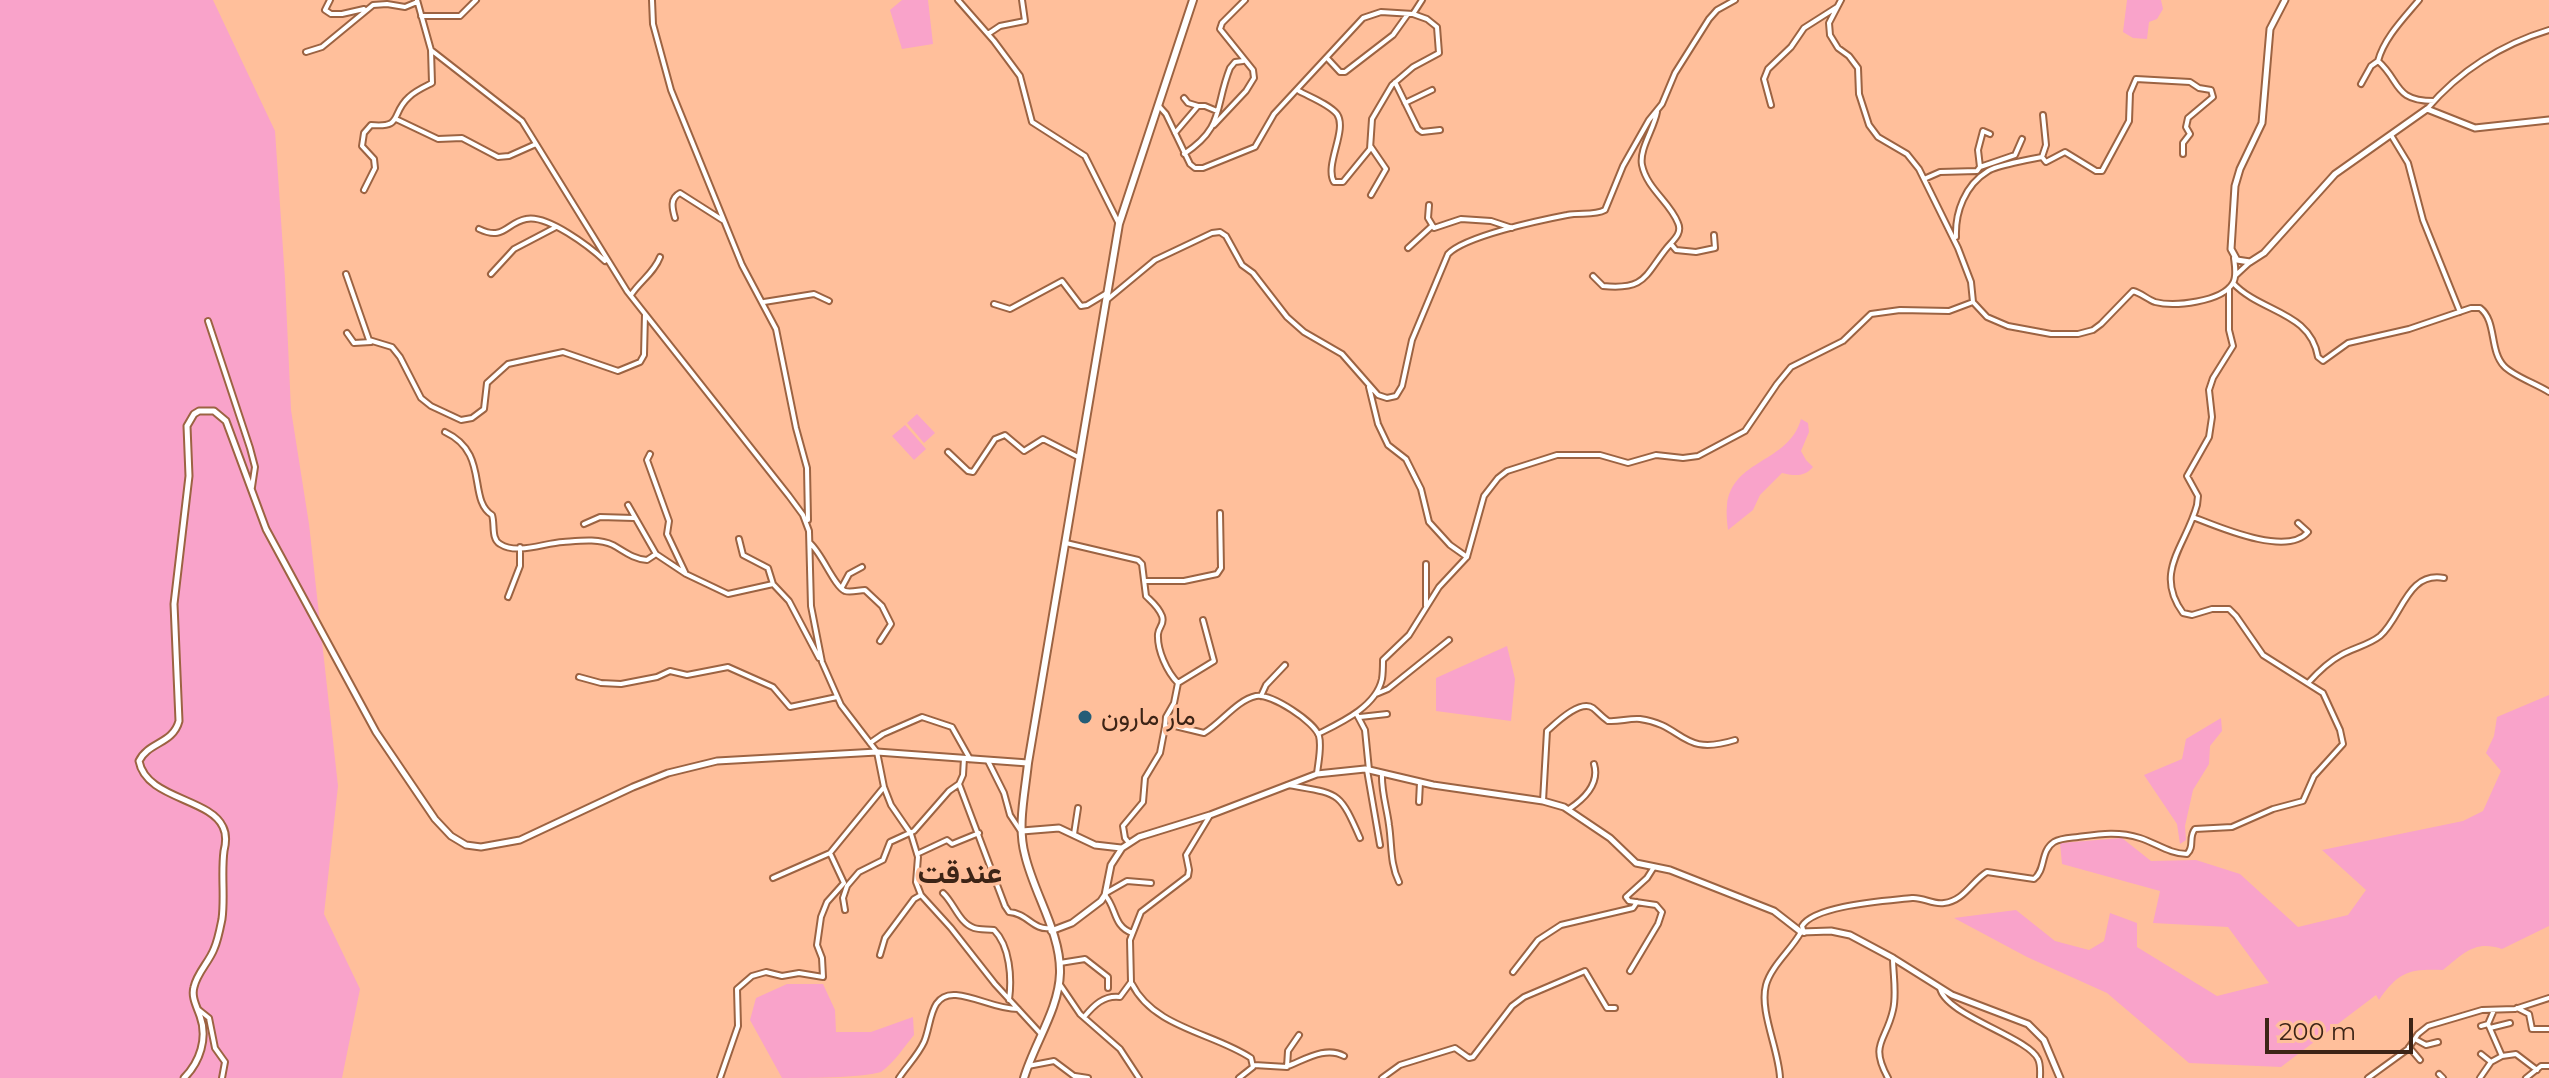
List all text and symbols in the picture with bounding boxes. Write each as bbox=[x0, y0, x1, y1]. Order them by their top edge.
place label: مار مارون bbox=[1101, 701, 1196, 733]
marker: مار مارون bbox=[1076, 708, 1094, 726]
district label: عندقت bbox=[918, 856, 1002, 892]
scale bar bbox=[2269, 1002, 2417, 1052]
text: 200 m bbox=[2279, 1017, 2356, 1046]

